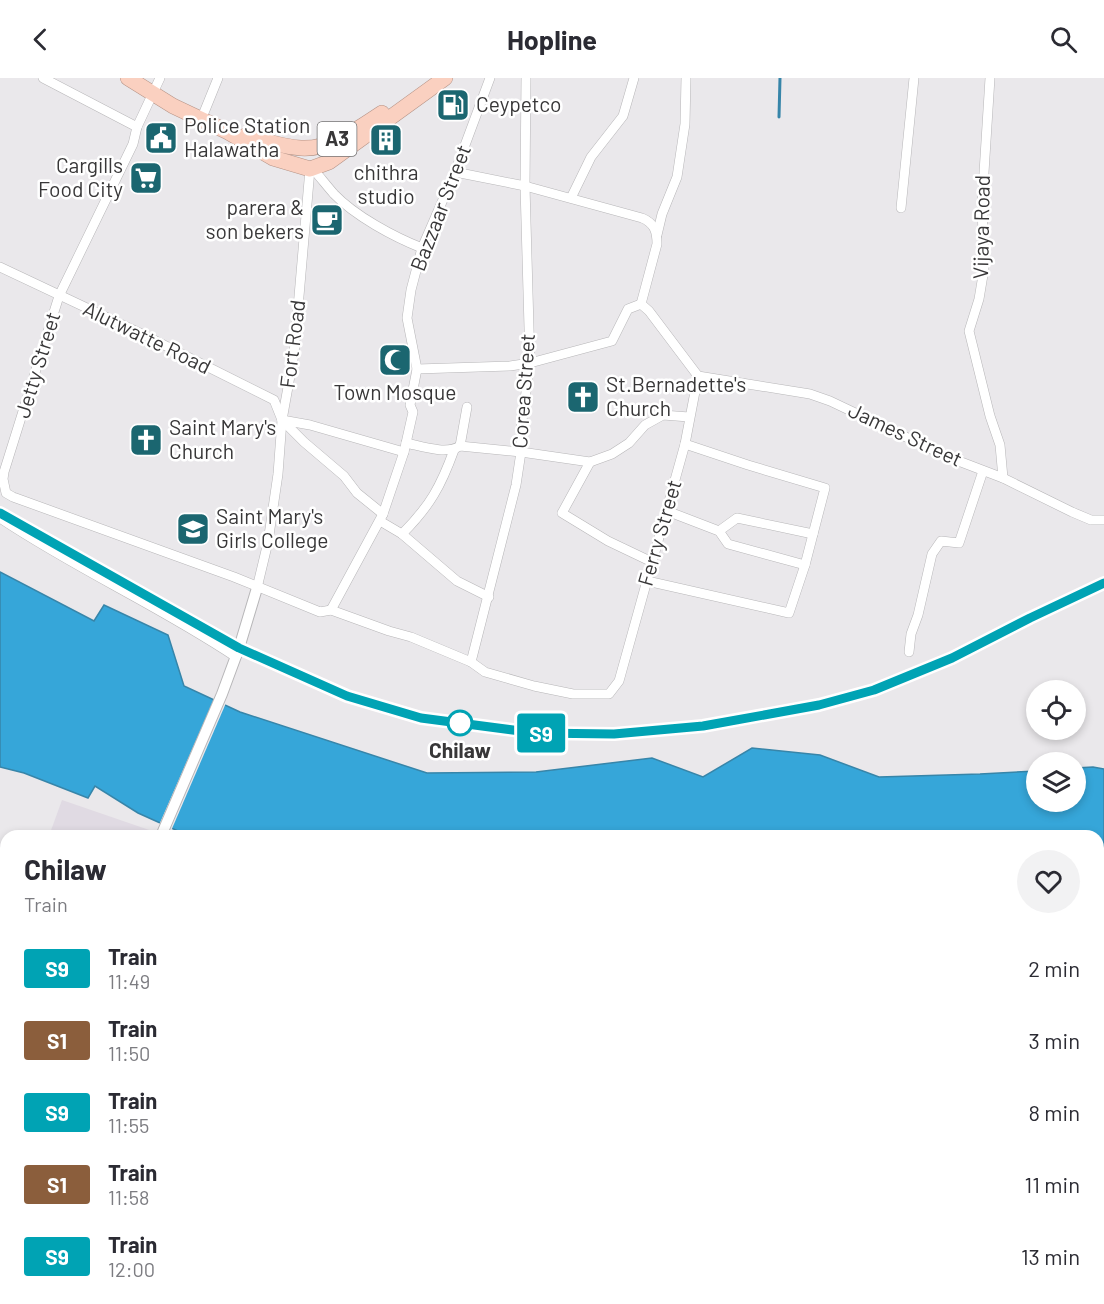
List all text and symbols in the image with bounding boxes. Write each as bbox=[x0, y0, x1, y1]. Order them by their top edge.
icon: back bbox=[24, 23, 57, 56]
text: Hopline bbox=[507, 23, 597, 55]
icon: search bbox=[1047, 23, 1080, 56]
fuel station icon: Ceypetco bbox=[435, 87, 471, 123]
place label: Ceypetco bbox=[476, 91, 561, 116]
place label: Police Station Halawatha bbox=[184, 112, 310, 161]
public building icon: Police Station Halawatha bbox=[143, 120, 179, 156]
road number: A3 bbox=[318, 122, 356, 156]
building icon: chithra studio bbox=[368, 122, 404, 158]
street label: Bazzaar Street bbox=[404, 141, 475, 274]
place label: Cargills Food City bbox=[38, 152, 123, 201]
place label: chithra studio bbox=[354, 159, 418, 208]
supermarket icon: Cargills Food City bbox=[128, 160, 164, 196]
street label: Vijaya Road bbox=[967, 175, 994, 279]
place label: parera & son bekers bbox=[205, 194, 304, 243]
cafe icon: parera & son bekers bbox=[309, 202, 345, 238]
street label: Alutwatte Road bbox=[80, 295, 216, 378]
street label: Fort Road bbox=[274, 298, 309, 389]
street label: Jetty Street bbox=[9, 308, 65, 421]
street label: Corea Street bbox=[506, 333, 539, 449]
mosque icon: Town Mosque bbox=[377, 342, 413, 378]
place label: St.Bernadette's Church bbox=[606, 371, 746, 420]
place label: Town Mosque bbox=[334, 379, 456, 404]
church icon: St.Bernadette's Church bbox=[565, 379, 601, 415]
street label: James Street bbox=[845, 396, 967, 471]
place label: Saint Mary's Church bbox=[169, 414, 276, 463]
church icon: Saint Mary's Church bbox=[128, 422, 164, 458]
street label: Ferry Street bbox=[631, 477, 686, 589]
place label: Saint Mary's Girls College bbox=[216, 503, 328, 552]
school or university icon: Saint Mary's Girls College bbox=[175, 511, 211, 547]
map controls bbox=[1026, 680, 1086, 812]
button: locate bbox=[1026, 680, 1086, 740]
marker: Chilaw bbox=[447, 710, 473, 736]
line badge: S9 bbox=[514, 714, 568, 752]
text: S9 bbox=[529, 721, 553, 746]
place label: Chilaw bbox=[429, 737, 491, 762]
button: layers bbox=[1026, 752, 1086, 812]
button: heart bbox=[1017, 850, 1080, 913]
text: Chilaw bbox=[24, 852, 107, 886]
text: Train bbox=[24, 892, 68, 916]
text: Train bbox=[108, 943, 157, 969]
text: 2 min bbox=[1028, 955, 1080, 981]
text: S9 bbox=[45, 956, 69, 981]
text: 11:49 bbox=[108, 969, 150, 993]
text: Train bbox=[108, 1015, 157, 1041]
text: 3 min bbox=[1029, 1027, 1080, 1053]
text: S1 bbox=[47, 1028, 67, 1053]
text: 11:50 bbox=[108, 1041, 150, 1065]
text: Train bbox=[108, 1087, 157, 1113]
text: 8 min bbox=[1028, 1099, 1080, 1125]
text: S9 bbox=[45, 1100, 69, 1125]
text: 11:55 bbox=[108, 1113, 149, 1137]
text: Train bbox=[108, 1159, 157, 1185]
text: 11 min bbox=[1024, 1171, 1080, 1197]
text: S1 bbox=[47, 1172, 67, 1197]
text: 11:58 bbox=[108, 1185, 150, 1209]
text: Train bbox=[108, 1231, 157, 1257]
text: 13 min bbox=[1021, 1243, 1080, 1269]
text: S9 bbox=[45, 1244, 69, 1269]
text: 12:00 bbox=[108, 1257, 155, 1281]

